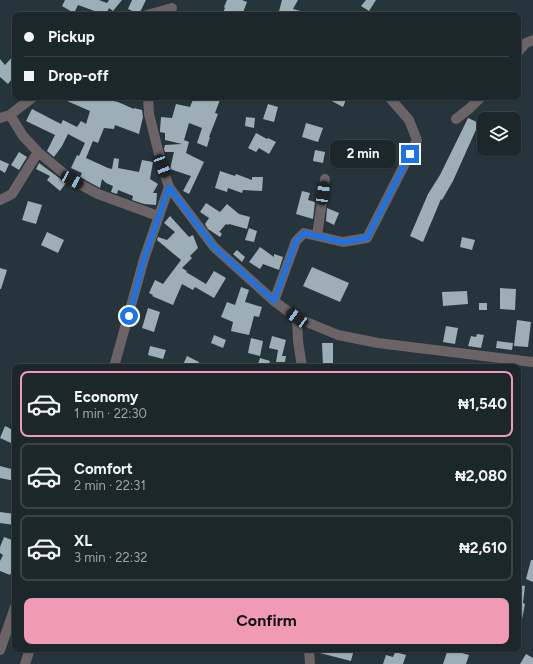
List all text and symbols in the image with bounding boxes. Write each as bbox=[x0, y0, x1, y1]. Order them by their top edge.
text: Pickup bbox=[48, 28, 95, 46]
text: Drop-off bbox=[48, 67, 109, 85]
map controls bbox=[477, 112, 521, 156]
button: layers bbox=[477, 112, 521, 156]
callout: 2 min bbox=[330, 140, 396, 168]
route end bbox=[401, 145, 419, 163]
text: 2 min bbox=[347, 146, 379, 161]
car bbox=[152, 153, 172, 179]
car bbox=[59, 169, 85, 191]
car bbox=[315, 180, 331, 206]
car bbox=[284, 306, 310, 330]
route start bbox=[120, 307, 138, 325]
icon: car bbox=[26, 386, 62, 422]
text: Economy bbox=[74, 388, 139, 406]
text: ₦1,540 bbox=[458, 395, 507, 413]
text: 1 min · 22:30 bbox=[74, 406, 147, 421]
icon: car bbox=[26, 458, 62, 494]
text: Comfort bbox=[74, 460, 133, 478]
text: ₦2,080 bbox=[455, 467, 507, 485]
text: 2 min · 22:31 bbox=[74, 478, 146, 493]
icon: car bbox=[26, 530, 62, 566]
text: XL bbox=[74, 532, 92, 550]
text: ₦2,610 bbox=[459, 539, 507, 557]
text: 3 min · 22:32 bbox=[74, 550, 148, 565]
button: Confirm bbox=[24, 598, 509, 644]

